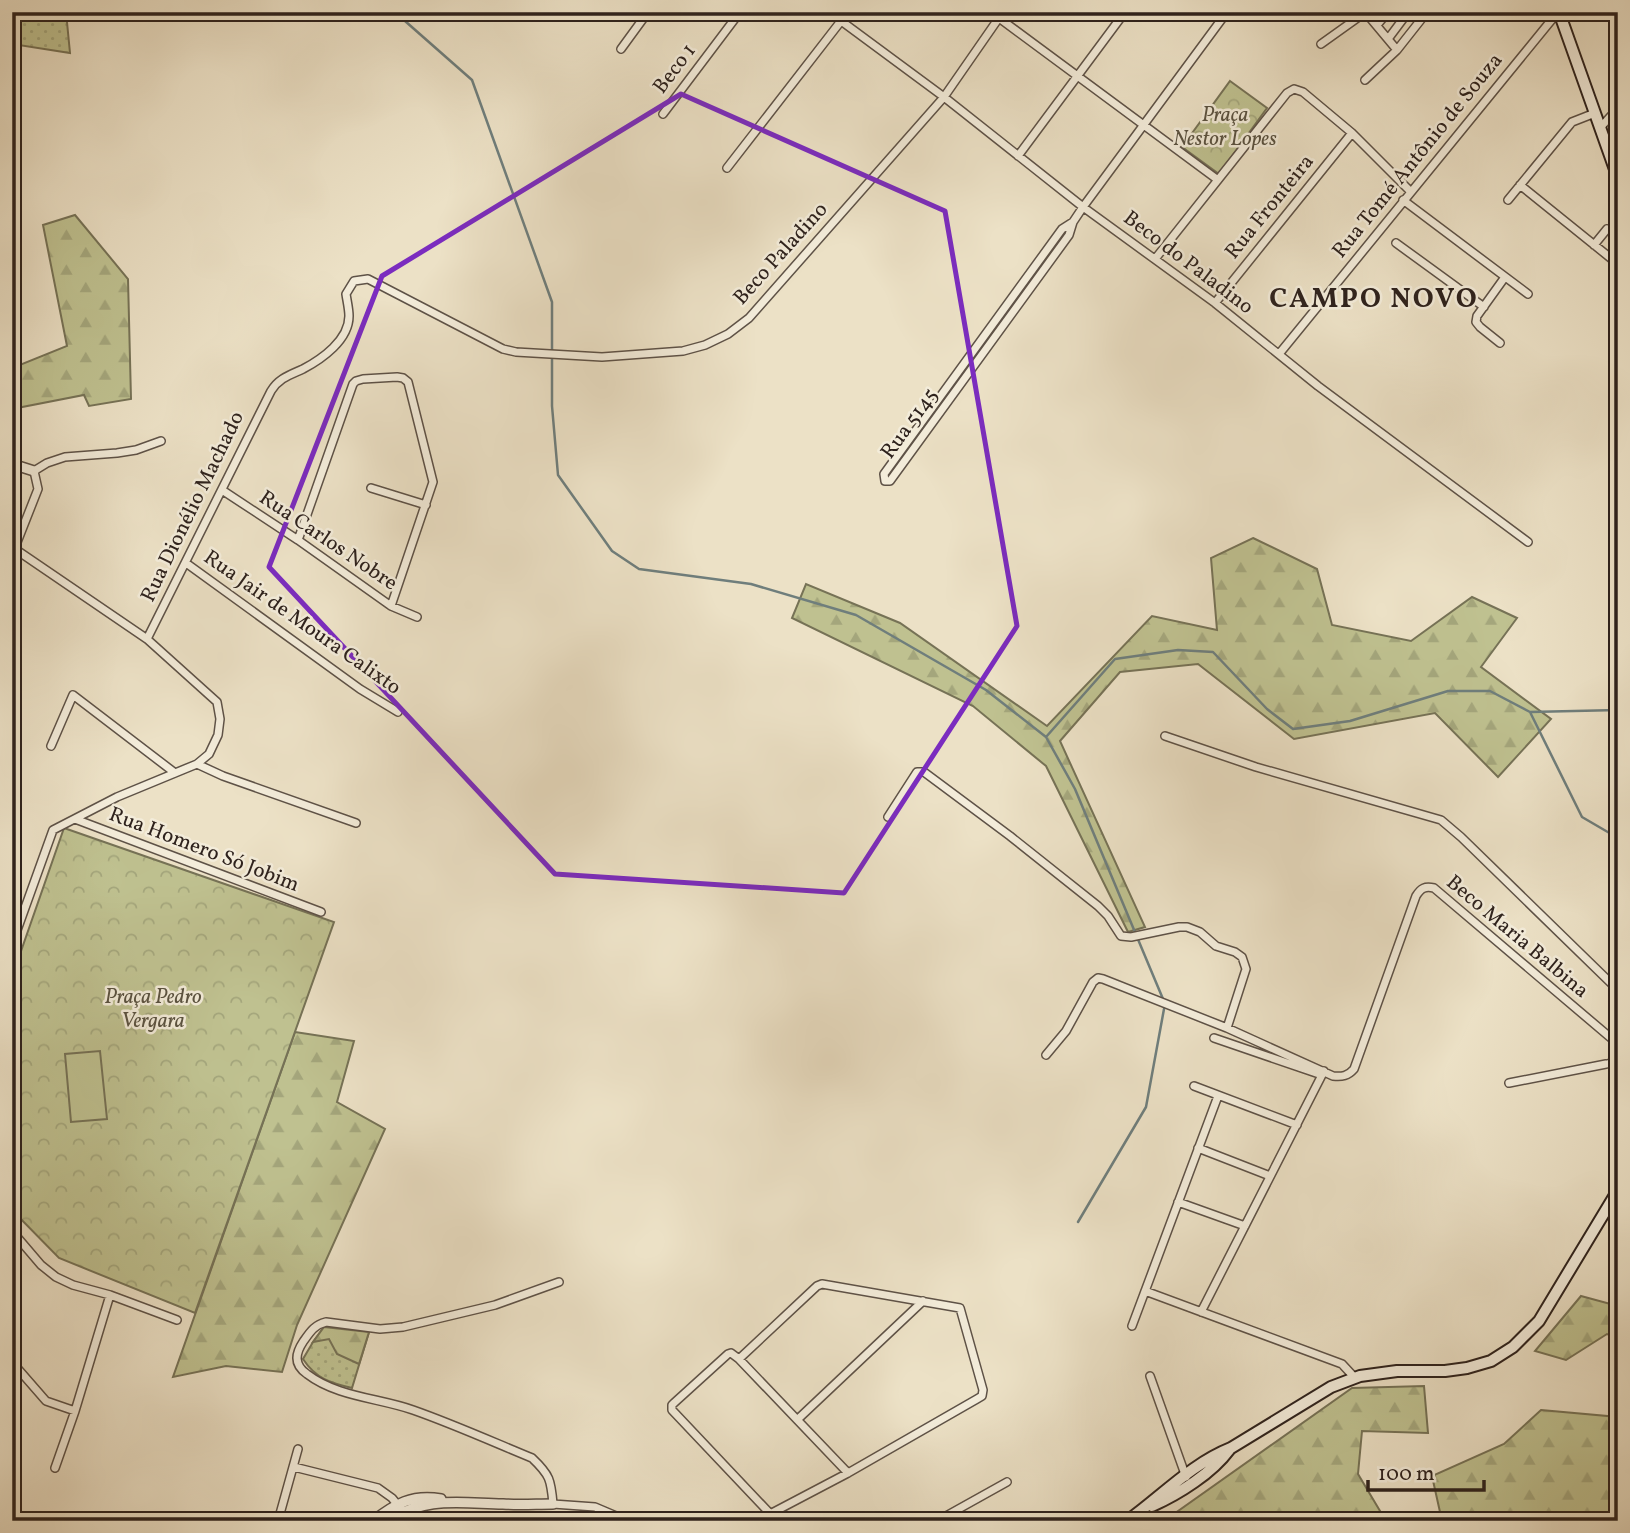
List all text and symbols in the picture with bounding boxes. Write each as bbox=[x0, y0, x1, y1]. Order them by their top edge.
street label: Beco 1 bbox=[647, 38, 703, 100]
street label: Rua Tomé Antônio de Souza bbox=[1326, 47, 1510, 265]
park label: Praça Nestor Lopes bbox=[1173, 101, 1277, 154]
street label: Rua Fronteira bbox=[1219, 148, 1321, 266]
street label: Beco Paladino bbox=[727, 196, 835, 312]
street label: Beco do Paladino bbox=[1117, 204, 1259, 322]
district label: CAMPO NOVO bbox=[1269, 280, 1479, 319]
street label: Rua 5145 bbox=[874, 383, 946, 465]
street label: Rua Dionélio Machado bbox=[134, 407, 252, 607]
street label: Rua Carlos Nobre bbox=[253, 484, 403, 598]
street label: Rua Jair de Moura Calixto bbox=[197, 544, 407, 702]
street label: Rua Homero Só Jobim bbox=[105, 800, 303, 900]
street label: Beco Maria Balbina bbox=[1439, 869, 1595, 1005]
park label: Praça Pedro Vergara bbox=[105, 983, 202, 1036]
scale bar bbox=[1368, 1449, 1483, 1493]
text: 100 m bbox=[1378, 1460, 1435, 1489]

